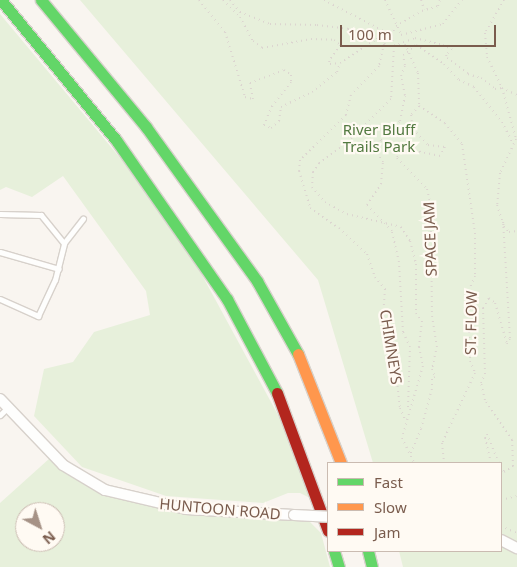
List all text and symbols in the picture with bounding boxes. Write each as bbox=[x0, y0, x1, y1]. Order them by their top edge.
scale bar bbox=[342, 15, 498, 47]
text: 100 m bbox=[348, 24, 392, 44]
park label: River Bluff Trails Park bbox=[343, 120, 415, 155]
street label: SPACE JAM bbox=[420, 201, 440, 277]
street label: ST. FLOW bbox=[461, 291, 481, 355]
street label: CHIMNEYS bbox=[376, 308, 406, 386]
legend bbox=[327, 462, 502, 552]
text: Fast bbox=[374, 472, 403, 492]
street label: HUNTOON ROAD bbox=[159, 495, 281, 523]
text: Slow bbox=[374, 497, 407, 517]
north arrow bbox=[15, 502, 65, 552]
text: Jam bbox=[374, 522, 401, 542]
text: N bbox=[39, 527, 60, 549]

